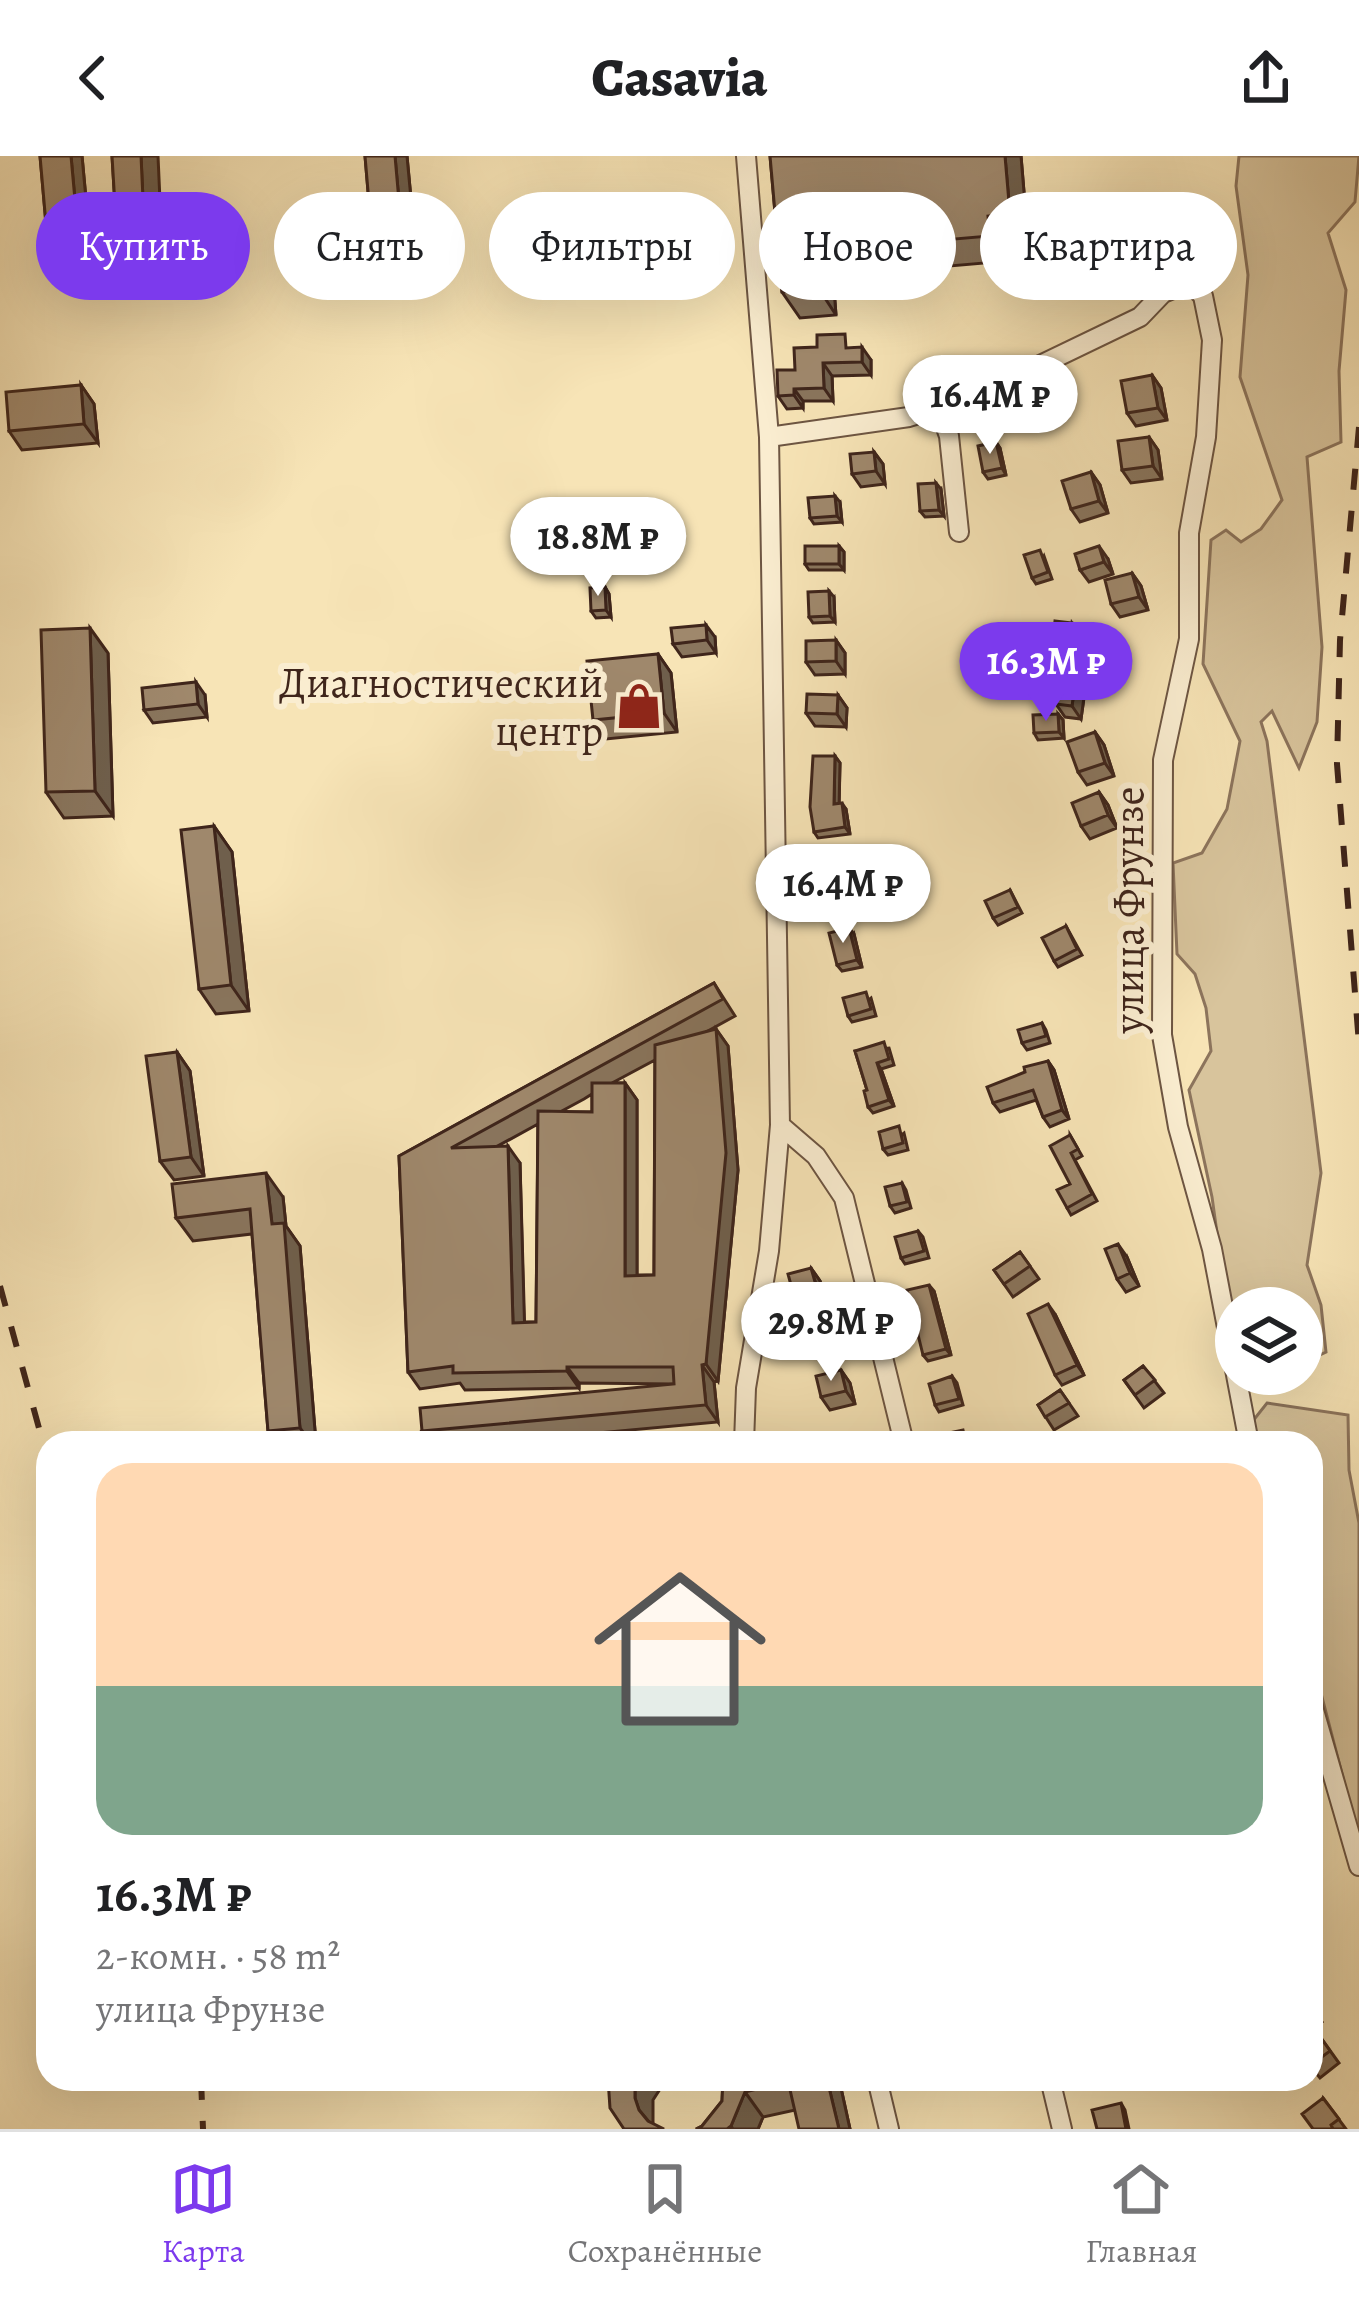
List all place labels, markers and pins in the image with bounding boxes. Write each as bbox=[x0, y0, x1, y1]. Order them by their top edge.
pin: 16.4M ₽ bbox=[879, 355, 1101, 457]
pin: 18.8M ₽ bbox=[487, 497, 709, 599]
pin: 16.3M ₽ bbox=[935, 622, 1157, 724]
place label: Диагностический центр bbox=[279, 654, 603, 759]
shop icon: Диагностический центр bbox=[614, 681, 664, 731]
pin: 16.4M ₽ bbox=[732, 844, 954, 946]
pin: 29.8M ₽ bbox=[720, 1282, 942, 1384]

